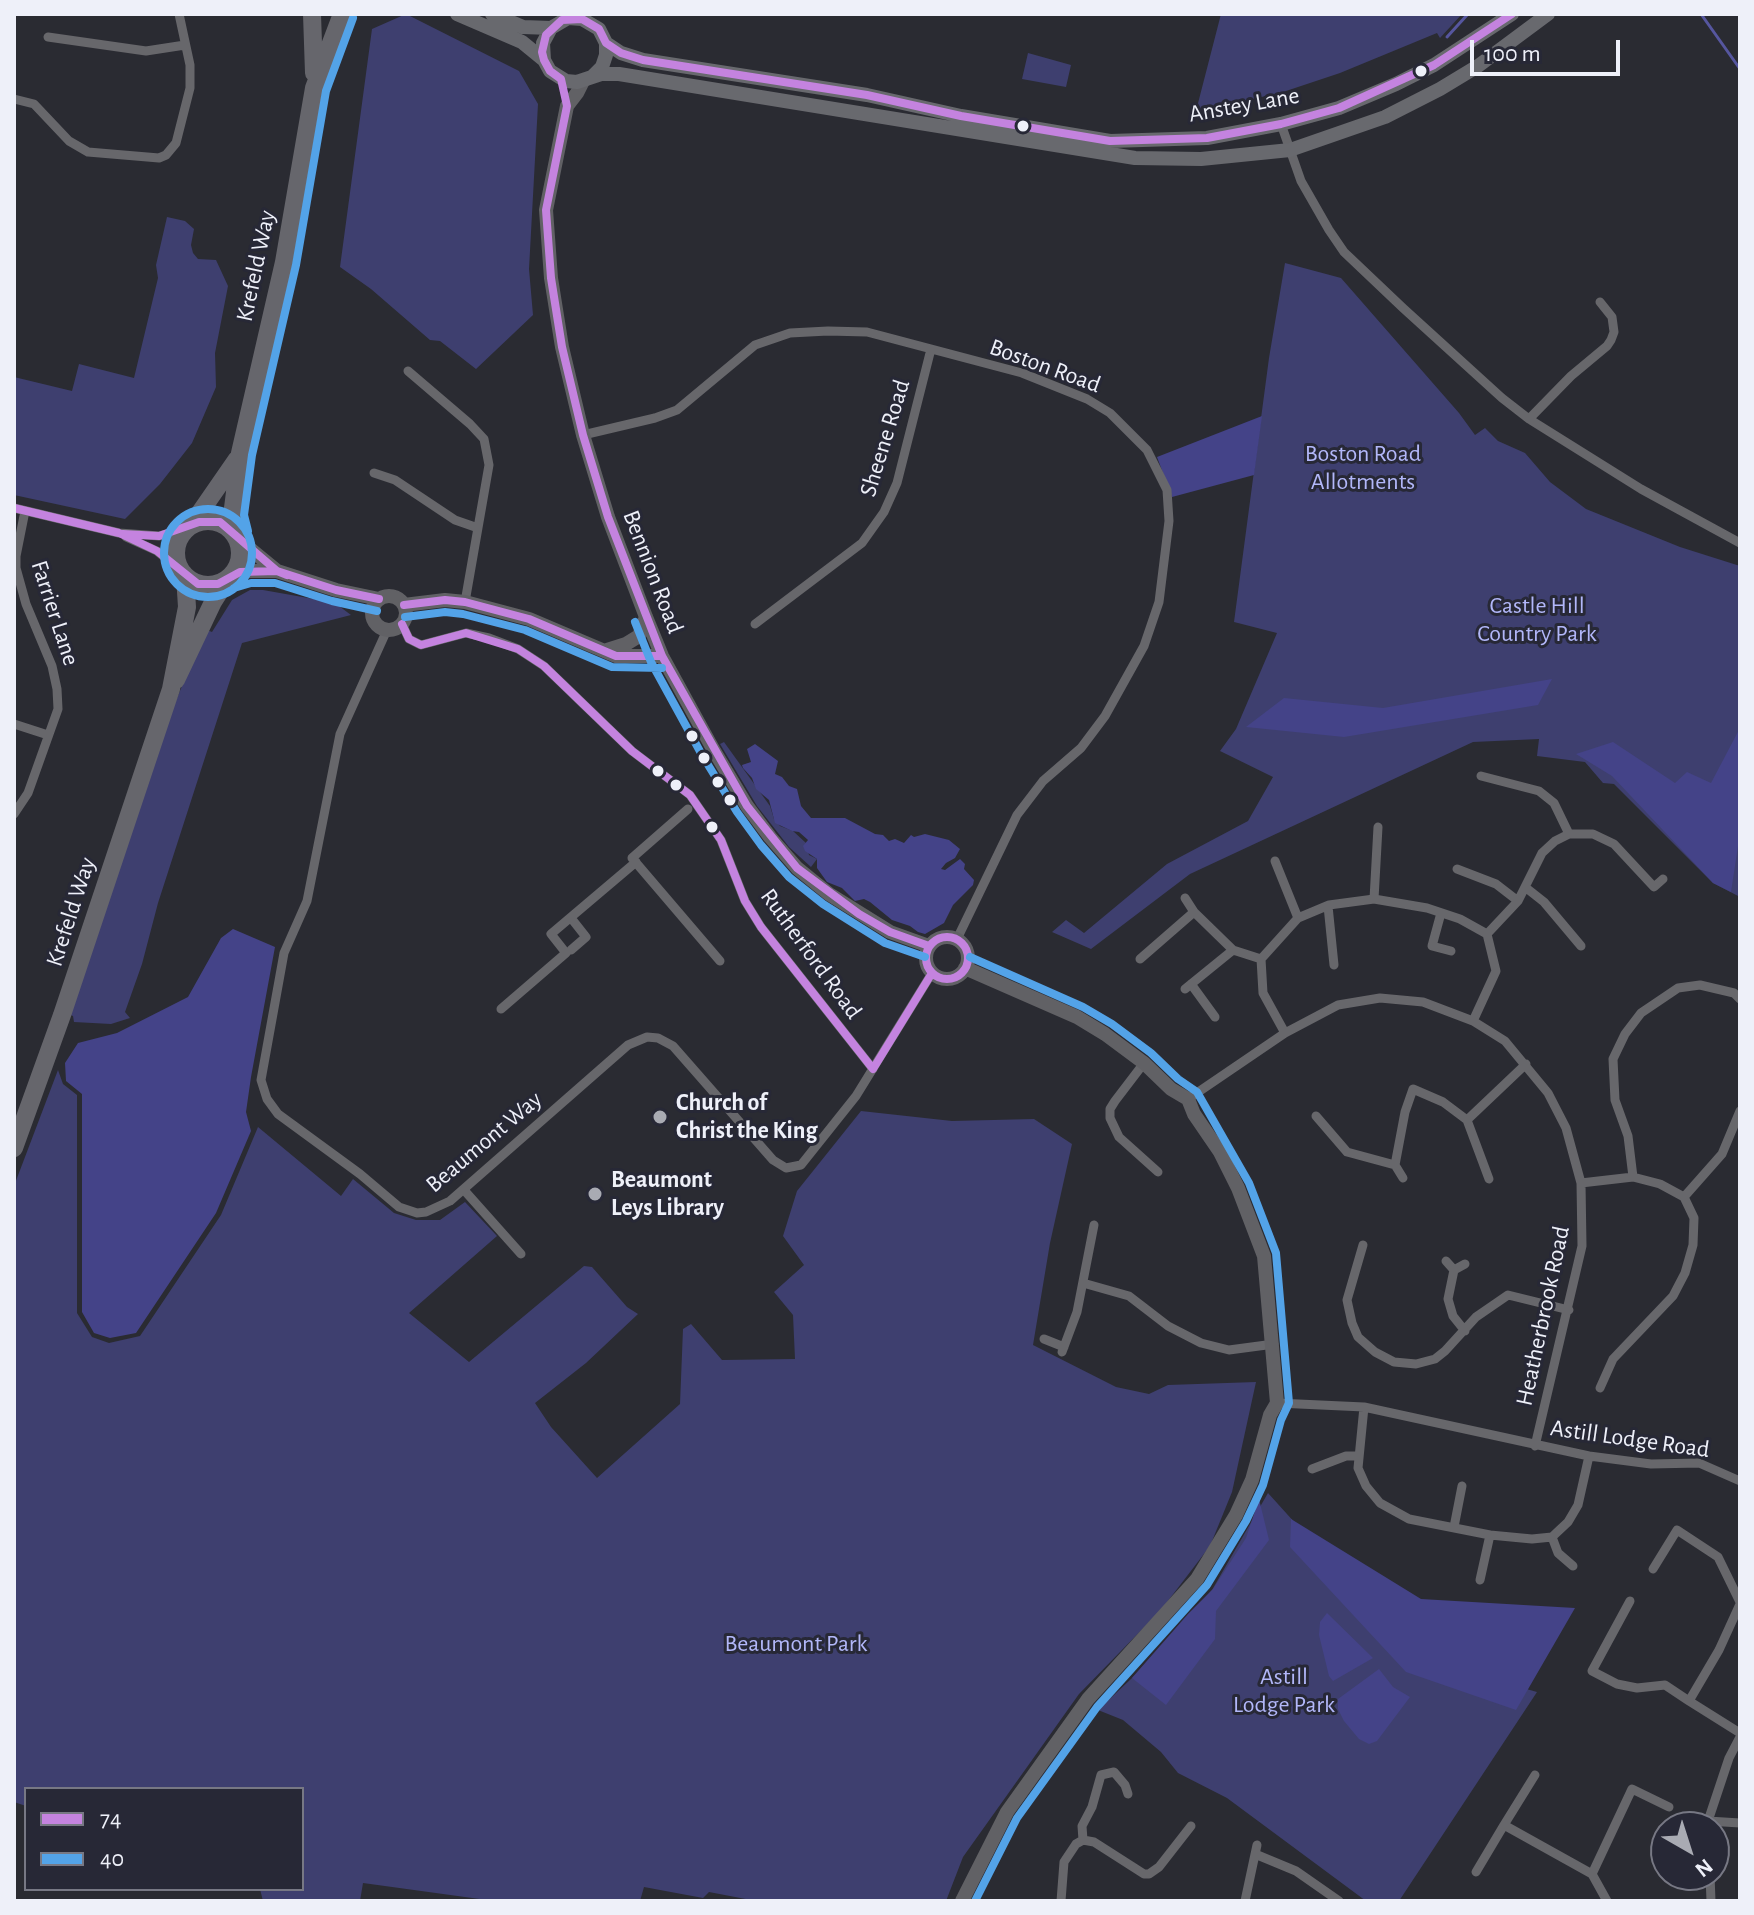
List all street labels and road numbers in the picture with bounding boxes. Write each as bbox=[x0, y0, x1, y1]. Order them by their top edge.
street label: Anstey Lane bbox=[1186, 81, 1302, 129]
street label: Krefeld Way bbox=[230, 208, 282, 324]
street label: Boston Road bbox=[985, 333, 1105, 399]
street label: Sheene Road bbox=[854, 376, 916, 500]
street label: Bennion Road bbox=[616, 506, 690, 638]
street label: Farrier Lane bbox=[24, 557, 86, 669]
street label: Krefeld Way bbox=[40, 854, 102, 970]
street label: Rutherford Road bbox=[754, 883, 868, 1025]
street label: Beaumont Way bbox=[420, 1085, 548, 1199]
street label: Heatherbrook Road bbox=[1510, 1223, 1576, 1409]
street label: Astill Lodge Road bbox=[1549, 1414, 1711, 1464]

